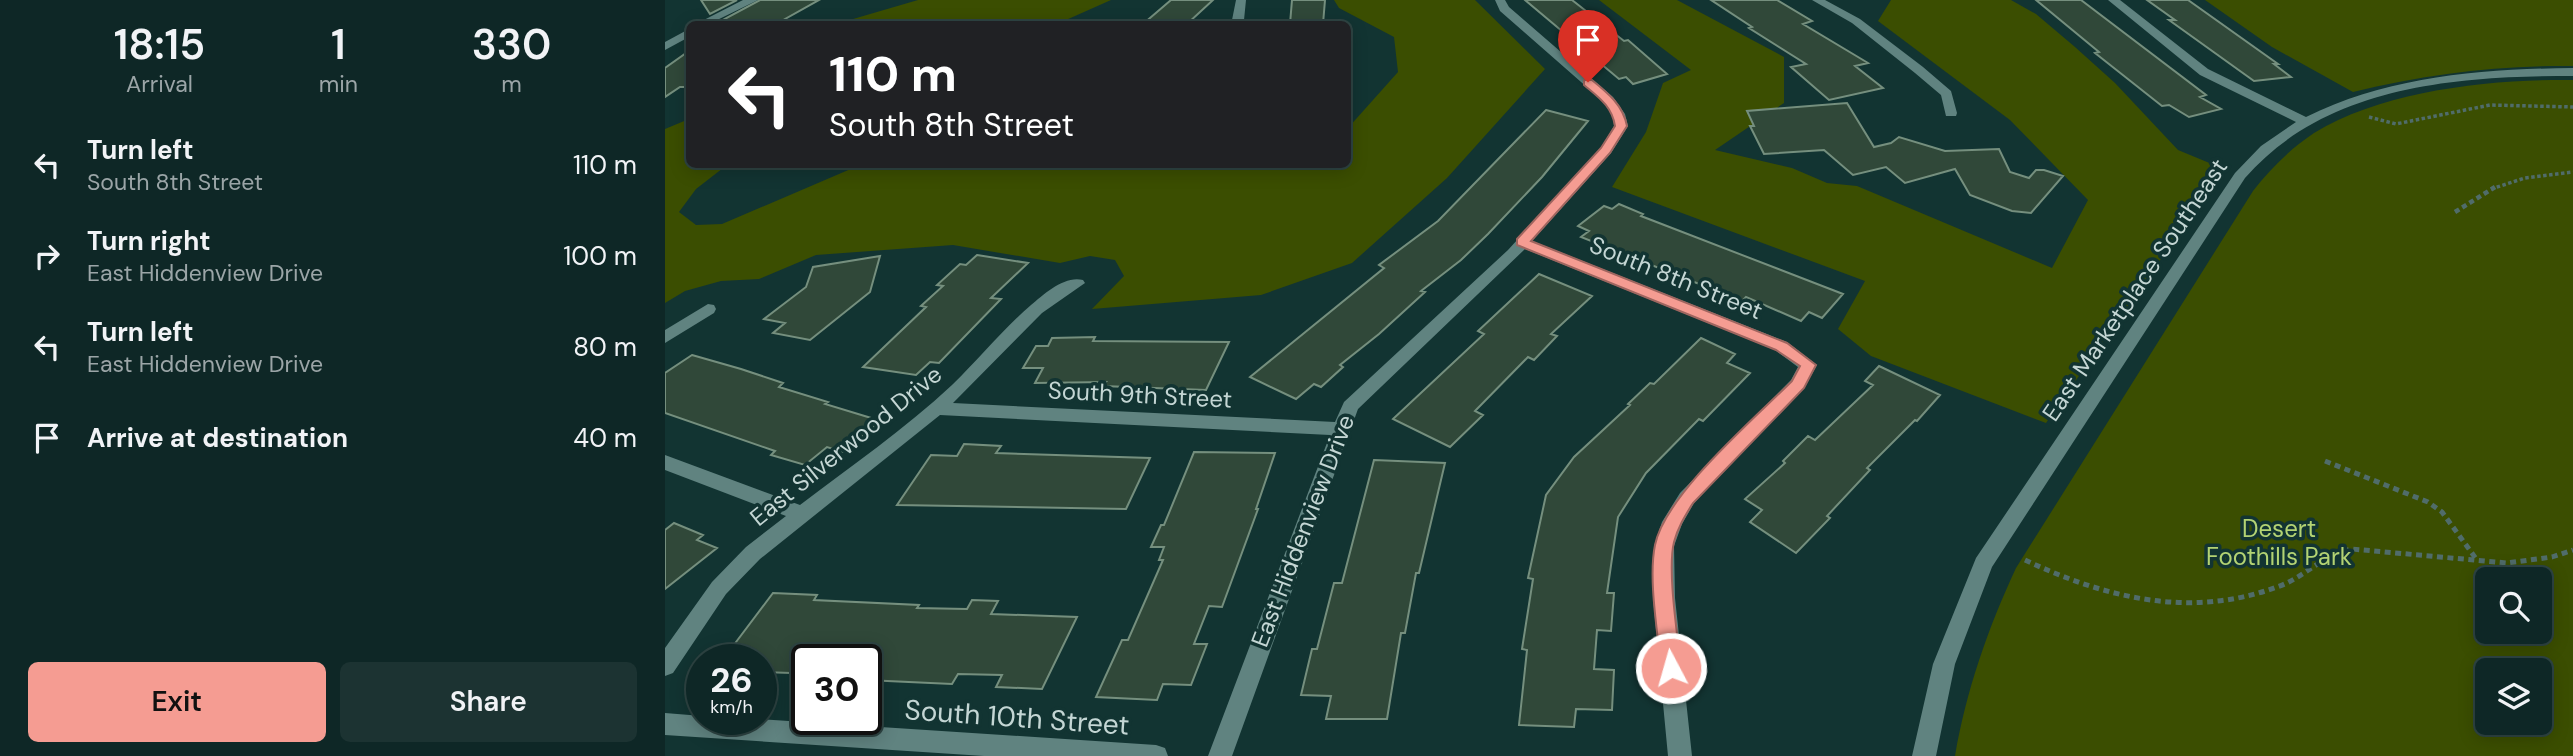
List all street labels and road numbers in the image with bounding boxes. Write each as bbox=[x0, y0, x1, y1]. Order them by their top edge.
street label: East Marketplace Southeast bbox=[2035, 153, 2234, 427]
street label: South 8th Street bbox=[1585, 229, 1767, 326]
street label: East Silverwood Drive bbox=[743, 359, 948, 533]
street label: South 9th Street bbox=[1047, 374, 1233, 415]
street label: East Hiddenview Drive bbox=[1244, 410, 1361, 651]
street label: South 10th Street bbox=[903, 691, 1131, 744]

